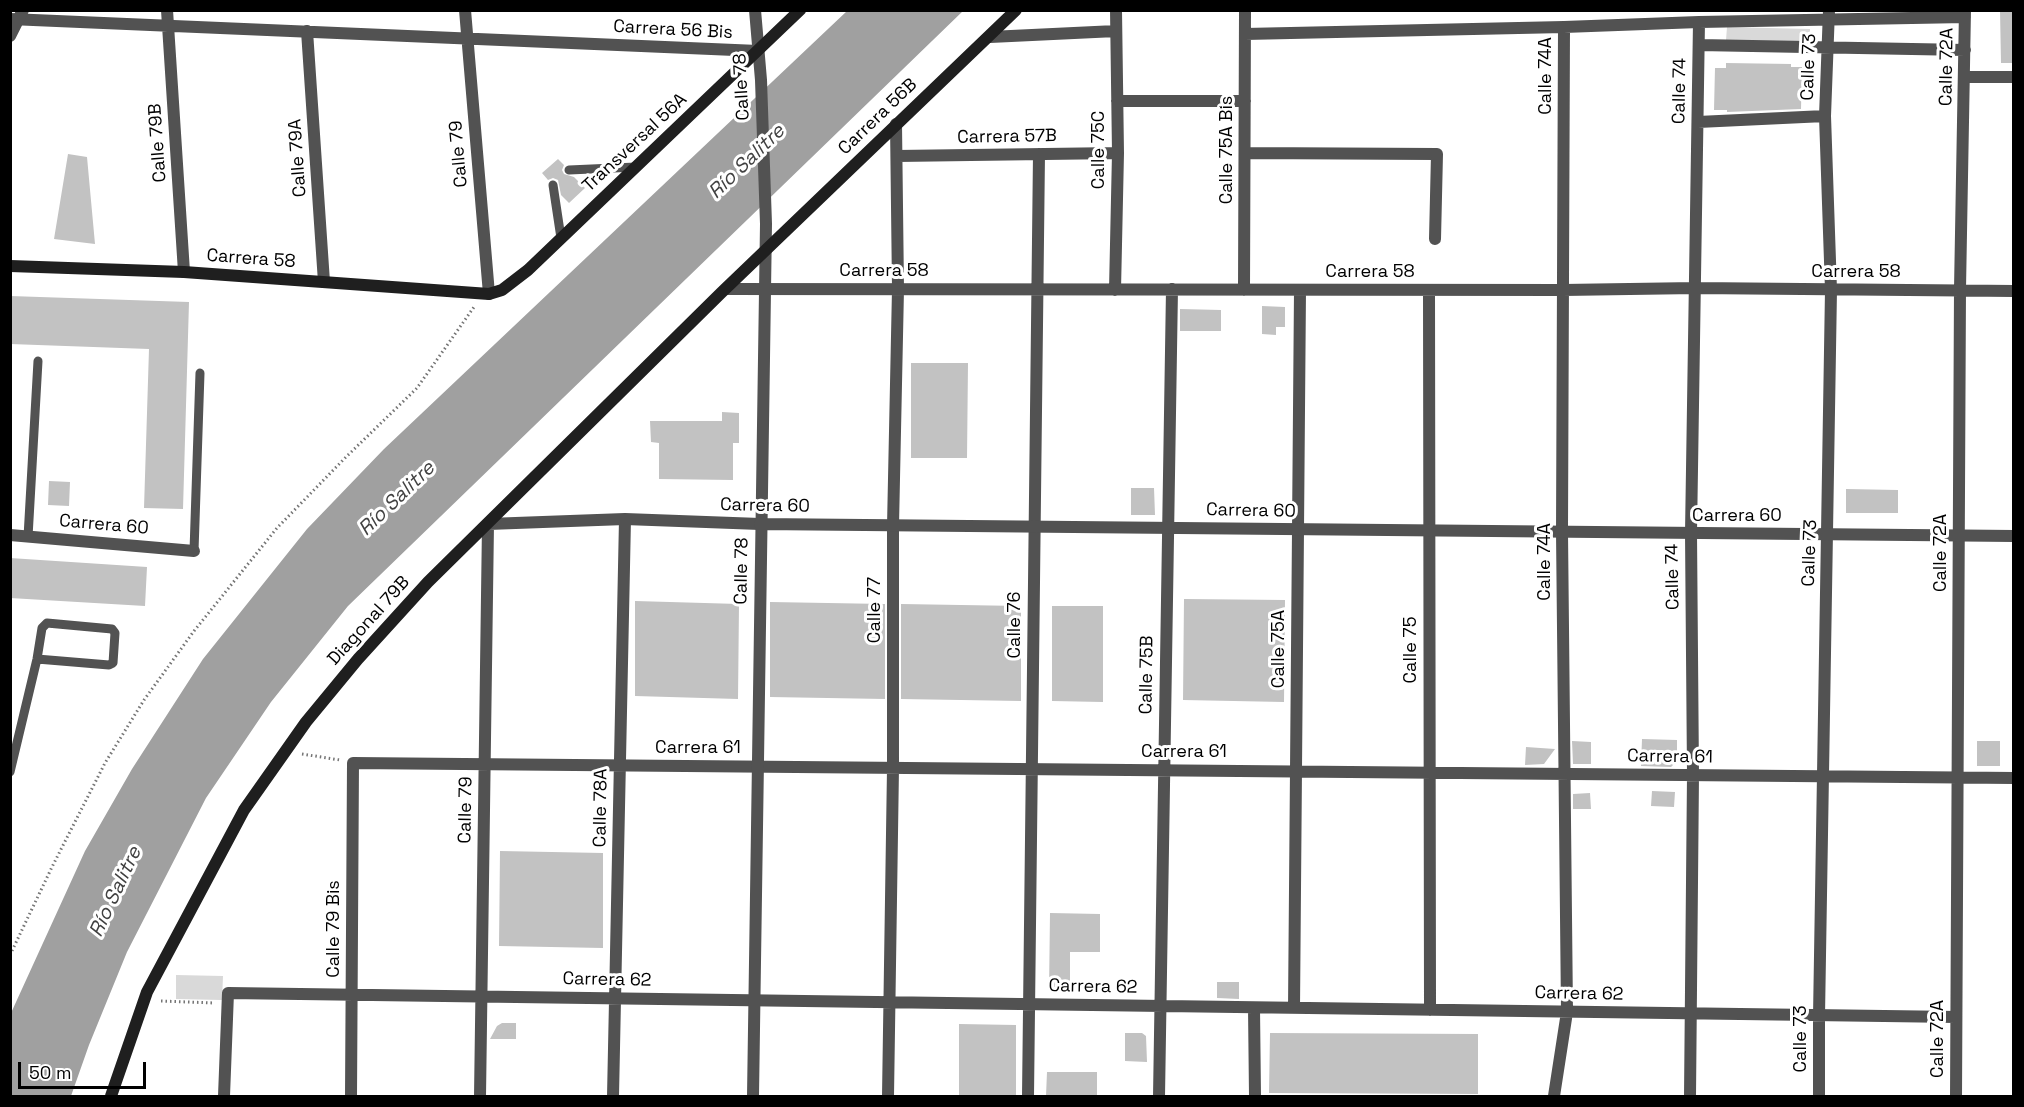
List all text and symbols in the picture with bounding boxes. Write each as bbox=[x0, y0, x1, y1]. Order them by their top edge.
street label: Carrera 56 Bis bbox=[613, 16, 733, 44]
street label: Calle 72A bbox=[1936, 28, 1958, 106]
street label: Calle 73 bbox=[1797, 33, 1821, 101]
street label: Calle 74A bbox=[1535, 37, 1557, 115]
street label: Calle 78 bbox=[729, 53, 755, 121]
street label: Calle 74 bbox=[1669, 58, 1691, 124]
street label: Carrera 56B bbox=[834, 74, 922, 160]
street label: Transversal 56A bbox=[578, 89, 692, 197]
street label: Calle 75A Bis bbox=[1216, 96, 1238, 204]
street label: Calle 79B bbox=[144, 103, 172, 183]
street label: Calle 75C bbox=[1088, 111, 1110, 189]
street label: Calle 79A bbox=[284, 118, 312, 198]
street label: Calle 79 bbox=[445, 120, 473, 188]
water label: Río Salitre bbox=[704, 120, 790, 204]
street label: Carrera 57B bbox=[957, 125, 1057, 149]
street label: Carrera 58 bbox=[206, 245, 296, 273]
street label: Carrera 58 bbox=[839, 260, 929, 282]
street label: Carrera 58 bbox=[1325, 261, 1415, 283]
street label: Carrera 58 bbox=[1811, 261, 1901, 283]
water label: Río Salitre bbox=[354, 457, 440, 541]
street label: Carrera 60 bbox=[720, 494, 810, 518]
street label: Carrera 60 bbox=[1206, 499, 1296, 523]
street label: Carrera 60 bbox=[1692, 505, 1782, 527]
street label: Carrera 60 bbox=[58, 510, 150, 540]
street label: Calle 72A bbox=[1930, 514, 1952, 592]
street label: Calle 73 bbox=[1798, 519, 1822, 587]
street label: Calle 74A bbox=[1534, 523, 1556, 601]
street label: Calle 78 bbox=[731, 537, 753, 605]
street label: Calle 74 bbox=[1662, 544, 1684, 610]
street label: Diagonal 79B bbox=[323, 572, 415, 670]
street label: Calle 77 bbox=[864, 577, 886, 643]
street label: Calle 76 bbox=[1004, 591, 1026, 659]
street label: Calle 75A bbox=[1268, 610, 1290, 688]
street label: Calle 75 bbox=[1400, 617, 1422, 683]
street label: Calle 75B bbox=[1136, 635, 1158, 715]
street label: Carrera 61 bbox=[655, 737, 741, 759]
street label: Carrera 61 bbox=[1141, 741, 1227, 763]
street label: Carrera 61 bbox=[1627, 745, 1713, 769]
street label: Calle 78A bbox=[590, 768, 612, 848]
street label: Calle 79 bbox=[455, 776, 477, 844]
water label: Río Salitre bbox=[85, 843, 147, 941]
street label: Calle 79 Bis bbox=[323, 880, 345, 978]
street label: Carrera 62 bbox=[562, 968, 652, 992]
street label: Carrera 62 bbox=[1048, 975, 1138, 999]
street label: Carrera 62 bbox=[1534, 982, 1624, 1006]
street label: Calle 72A bbox=[1927, 1000, 1949, 1078]
street label: Calle 73 bbox=[1790, 1005, 1812, 1073]
scale bar bbox=[21, 1050, 148, 1088]
text: 50 m bbox=[29, 1061, 71, 1084]

